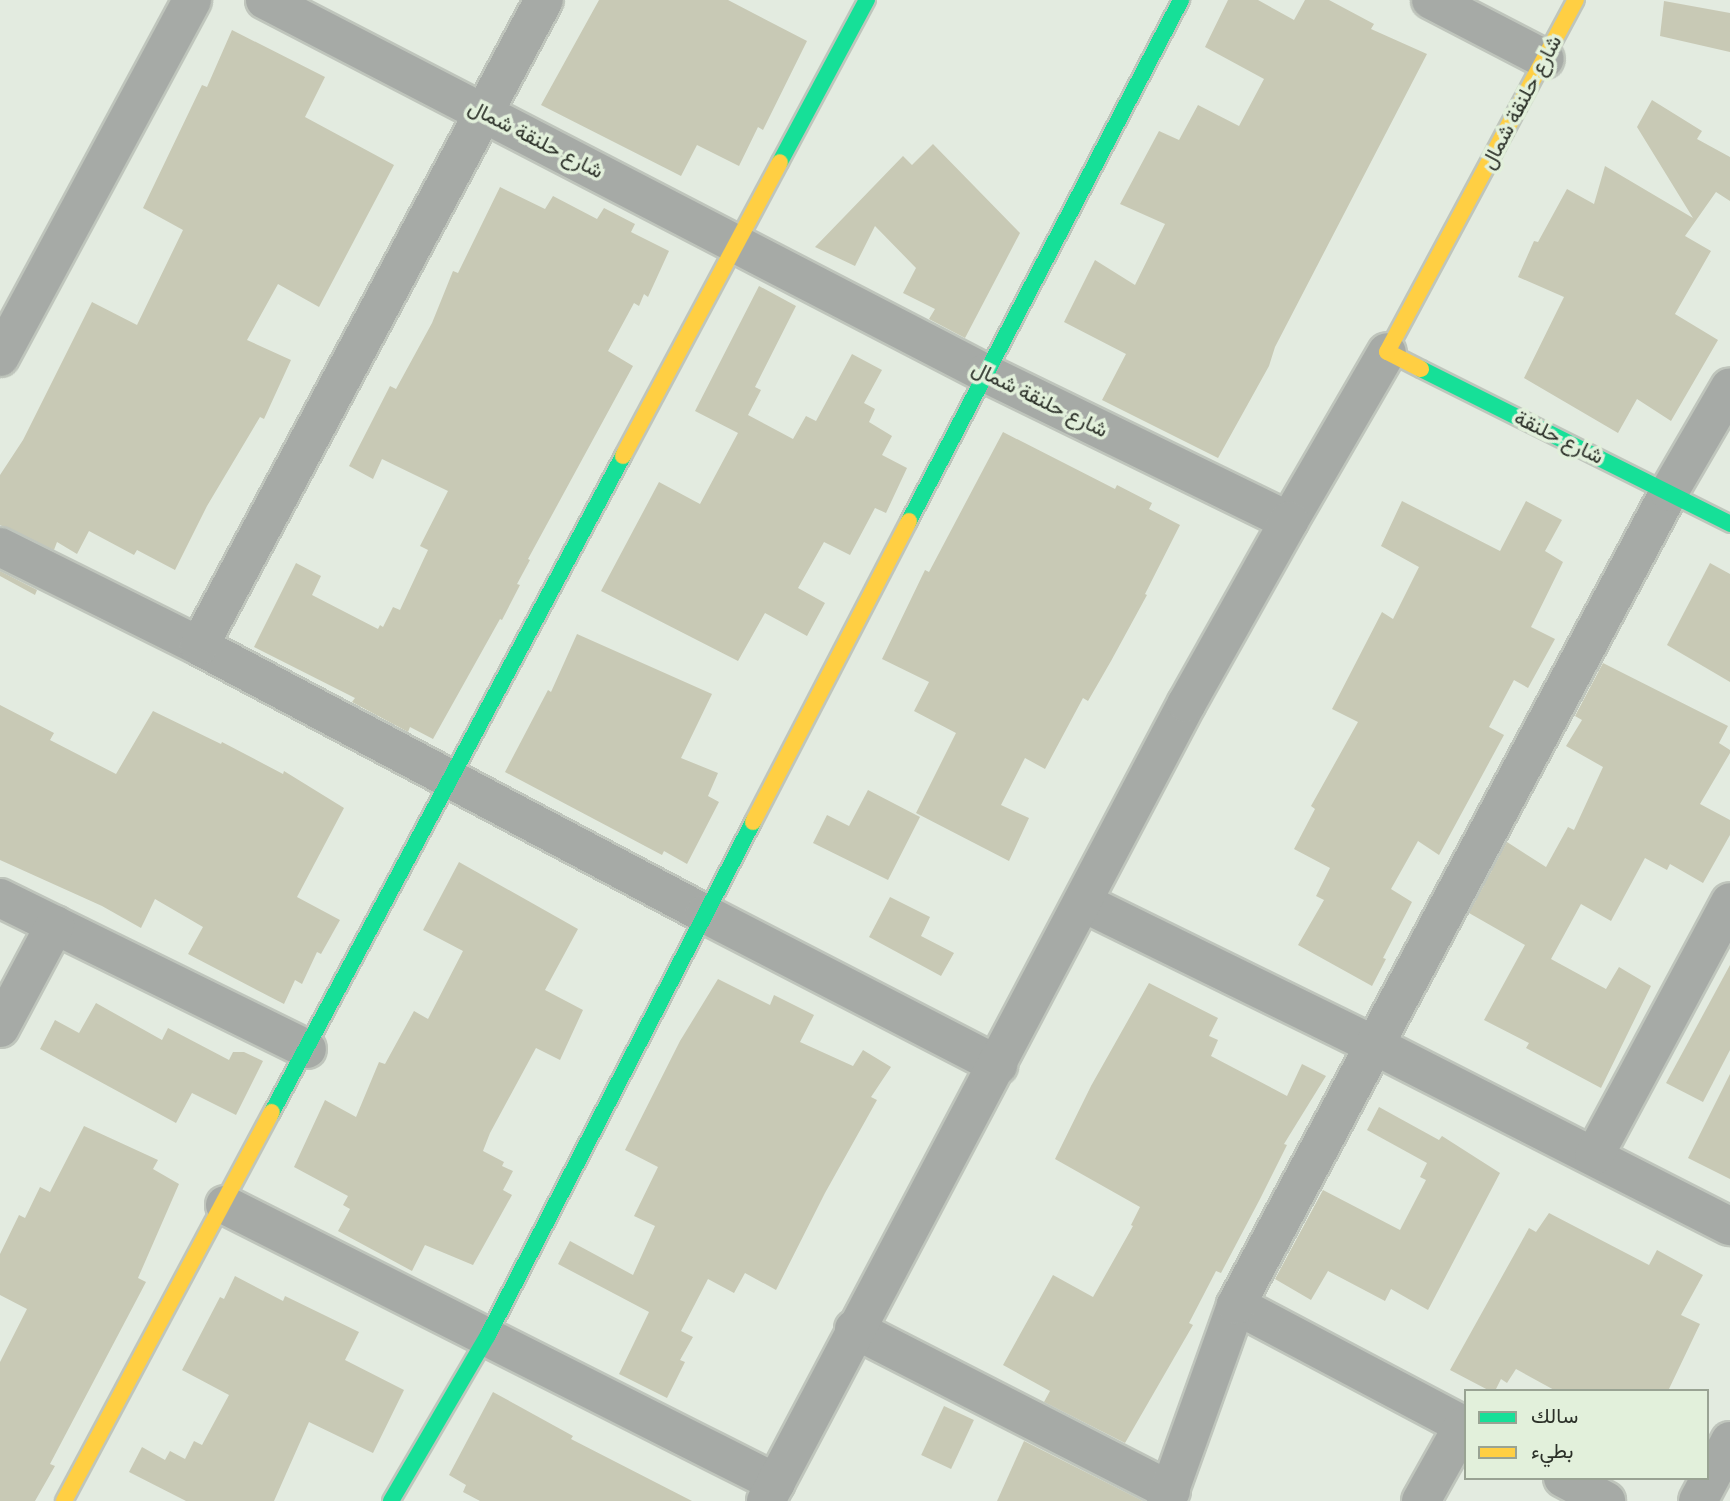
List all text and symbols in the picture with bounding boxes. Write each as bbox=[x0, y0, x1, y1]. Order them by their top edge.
street label: شارع حلنقة شمال bbox=[1475, 31, 1567, 173]
street label: شارع حلنقة شمال bbox=[464, 94, 608, 184]
street label: شارع حلنقة شمال bbox=[968, 355, 1112, 443]
street label: شارع حلنقة bbox=[1510, 405, 1608, 469]
legend bbox=[1464, 1389, 1709, 1480]
text: سالك bbox=[1531, 1403, 1578, 1429]
text: بطيء bbox=[1531, 1438, 1574, 1464]

